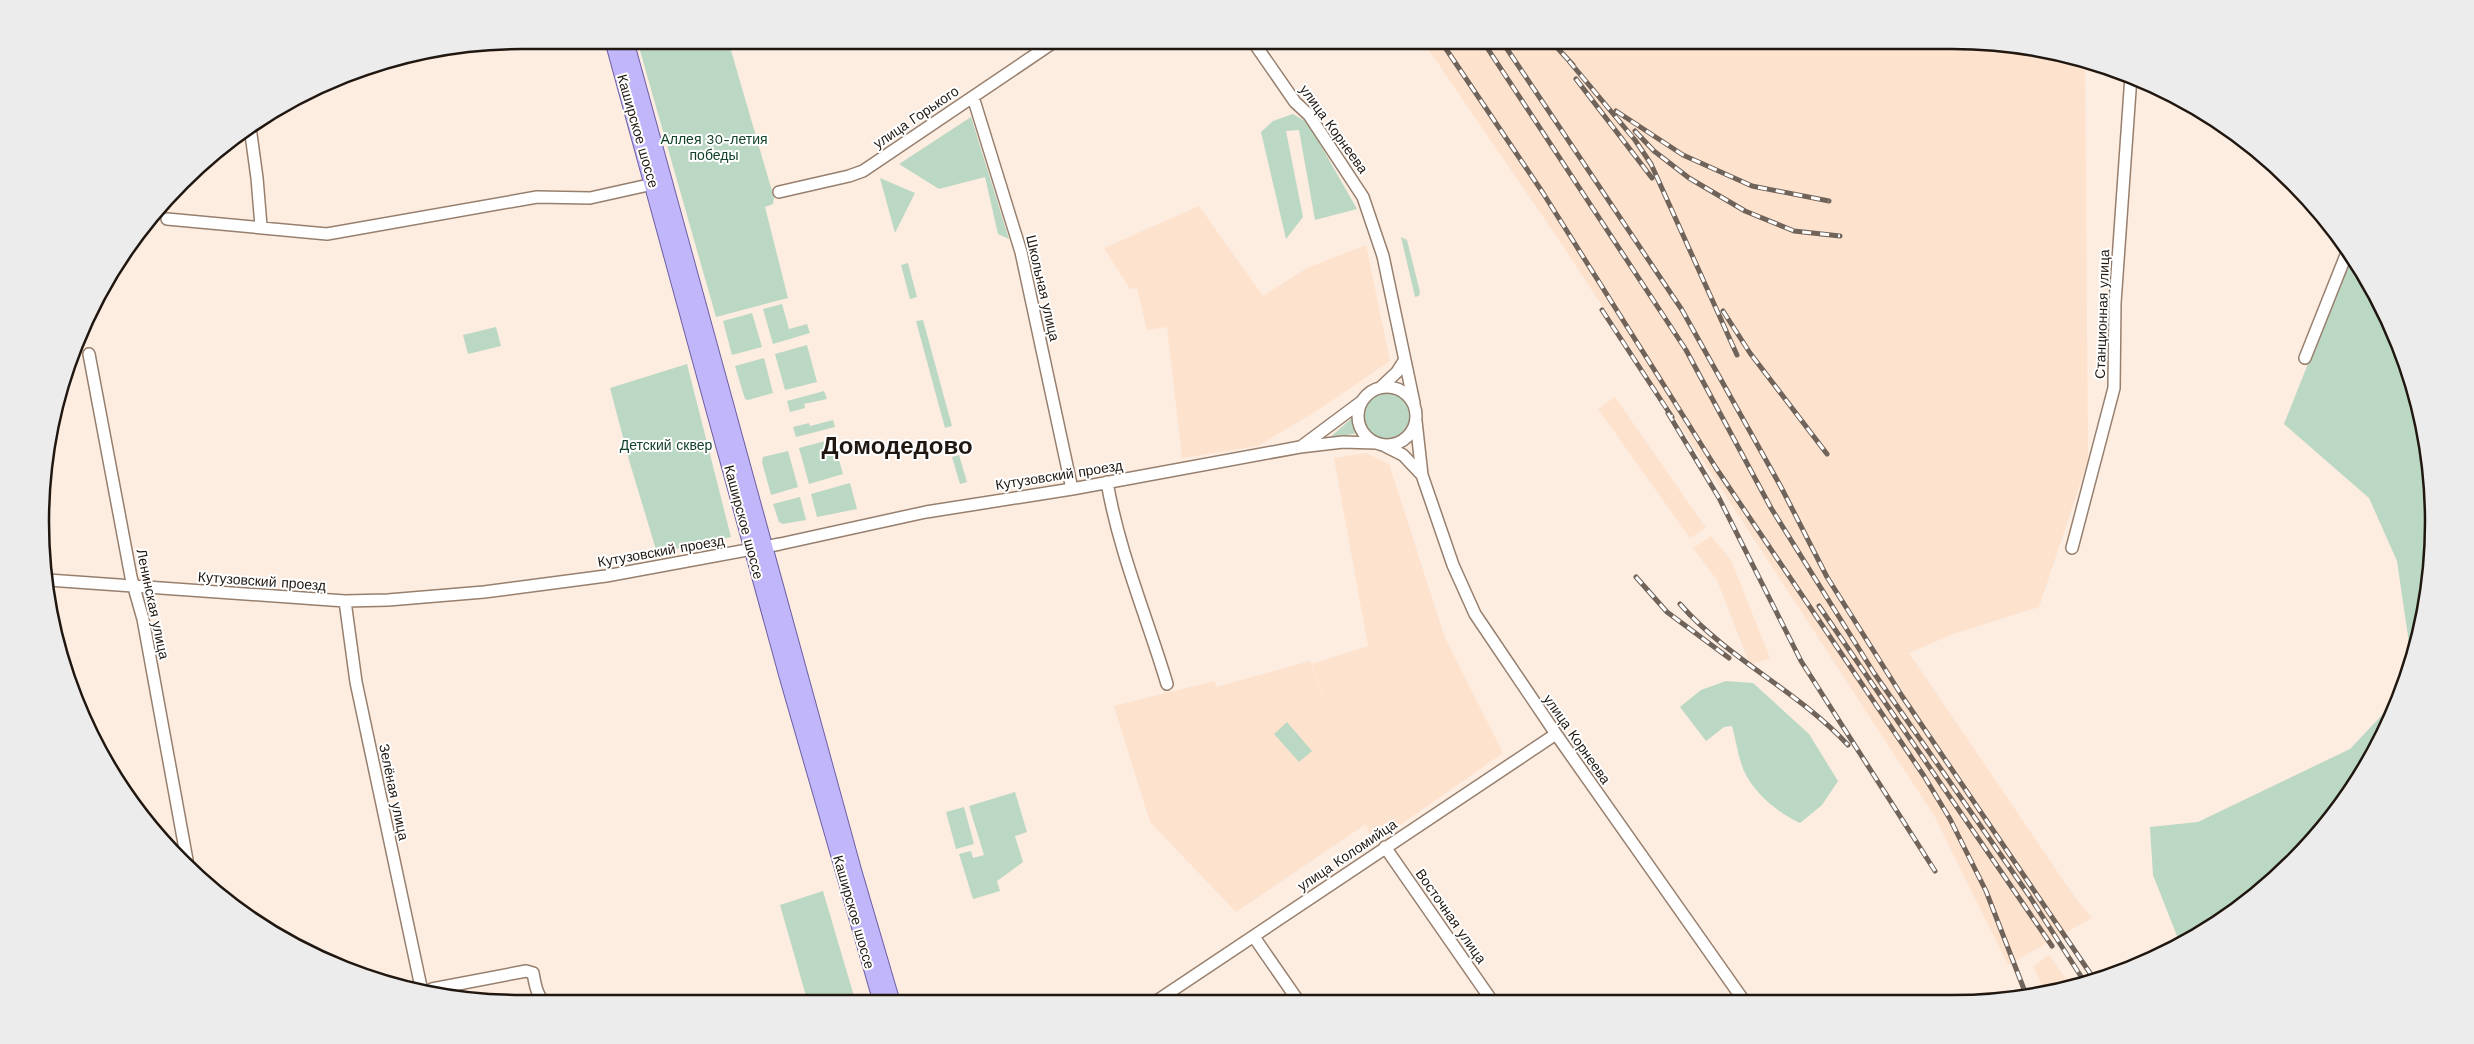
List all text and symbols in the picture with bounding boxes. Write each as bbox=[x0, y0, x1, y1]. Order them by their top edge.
street label: Каширское шоссе bbox=[614, 72, 662, 190]
street label: улица Горького bbox=[870, 82, 962, 151]
street label: улица Корнеева bbox=[1297, 82, 1372, 176]
park label: Аллея 30-летия победы bbox=[660, 131, 768, 163]
street label: Школьная улица bbox=[1023, 233, 1063, 343]
street label: Станционная улица bbox=[2092, 249, 2112, 379]
district label: Домодедово bbox=[821, 432, 973, 460]
park label: Детский сквер bbox=[620, 437, 712, 453]
street label: Кутузовский проезд bbox=[994, 457, 1124, 493]
street label: Каширское шоссе bbox=[721, 463, 767, 581]
street label: Кутузовский проезд bbox=[596, 532, 726, 570]
street label: Ленинская улица bbox=[133, 547, 173, 661]
street label: Кутузовский проезд bbox=[197, 569, 327, 593]
street label: улица Корнеева bbox=[1540, 691, 1614, 787]
street label: Зелёная улица bbox=[376, 742, 412, 842]
street label: улица Коломийца bbox=[1294, 816, 1400, 894]
street label: Каширское шоссе bbox=[830, 853, 878, 971]
street label: Восточная улица bbox=[1412, 866, 1490, 966]

